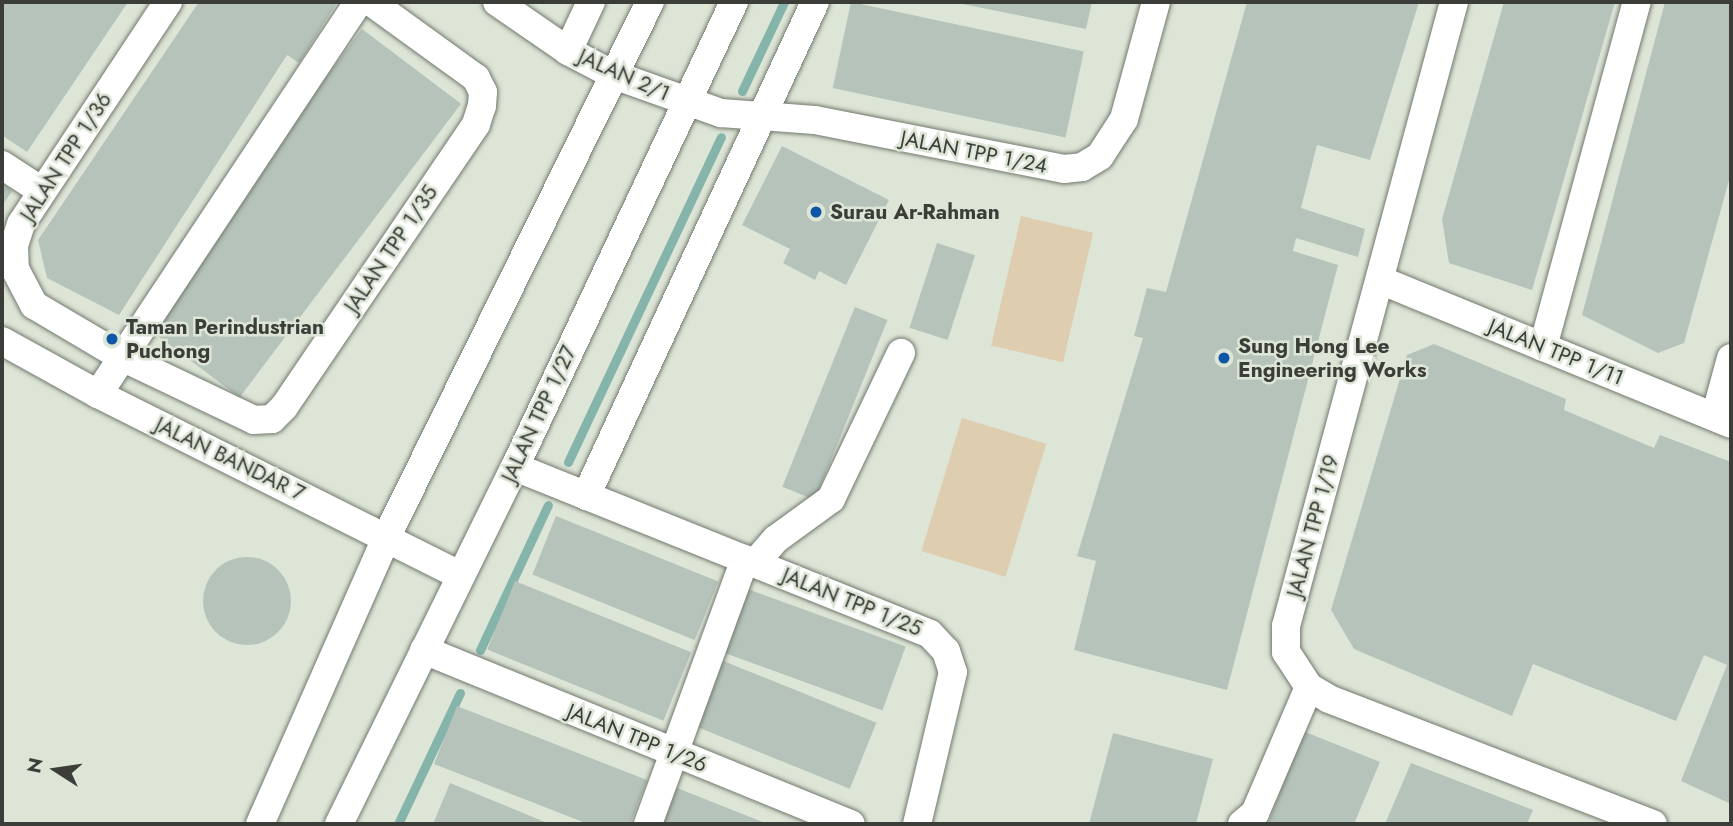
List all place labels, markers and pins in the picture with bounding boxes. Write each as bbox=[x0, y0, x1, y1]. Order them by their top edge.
place label: Surau Ar-Rahman bbox=[830, 199, 1000, 225]
marker: Surau Ar-Rahman bbox=[808, 204, 824, 220]
place label: Taman Perindustrian Puchong bbox=[126, 314, 324, 364]
marker: Taman Perindustrian Puchong bbox=[104, 331, 120, 347]
place label: Sung Hong Lee Engineering Works bbox=[1238, 333, 1426, 383]
marker: Sung Hong Lee Engineering Works bbox=[1216, 350, 1232, 366]

